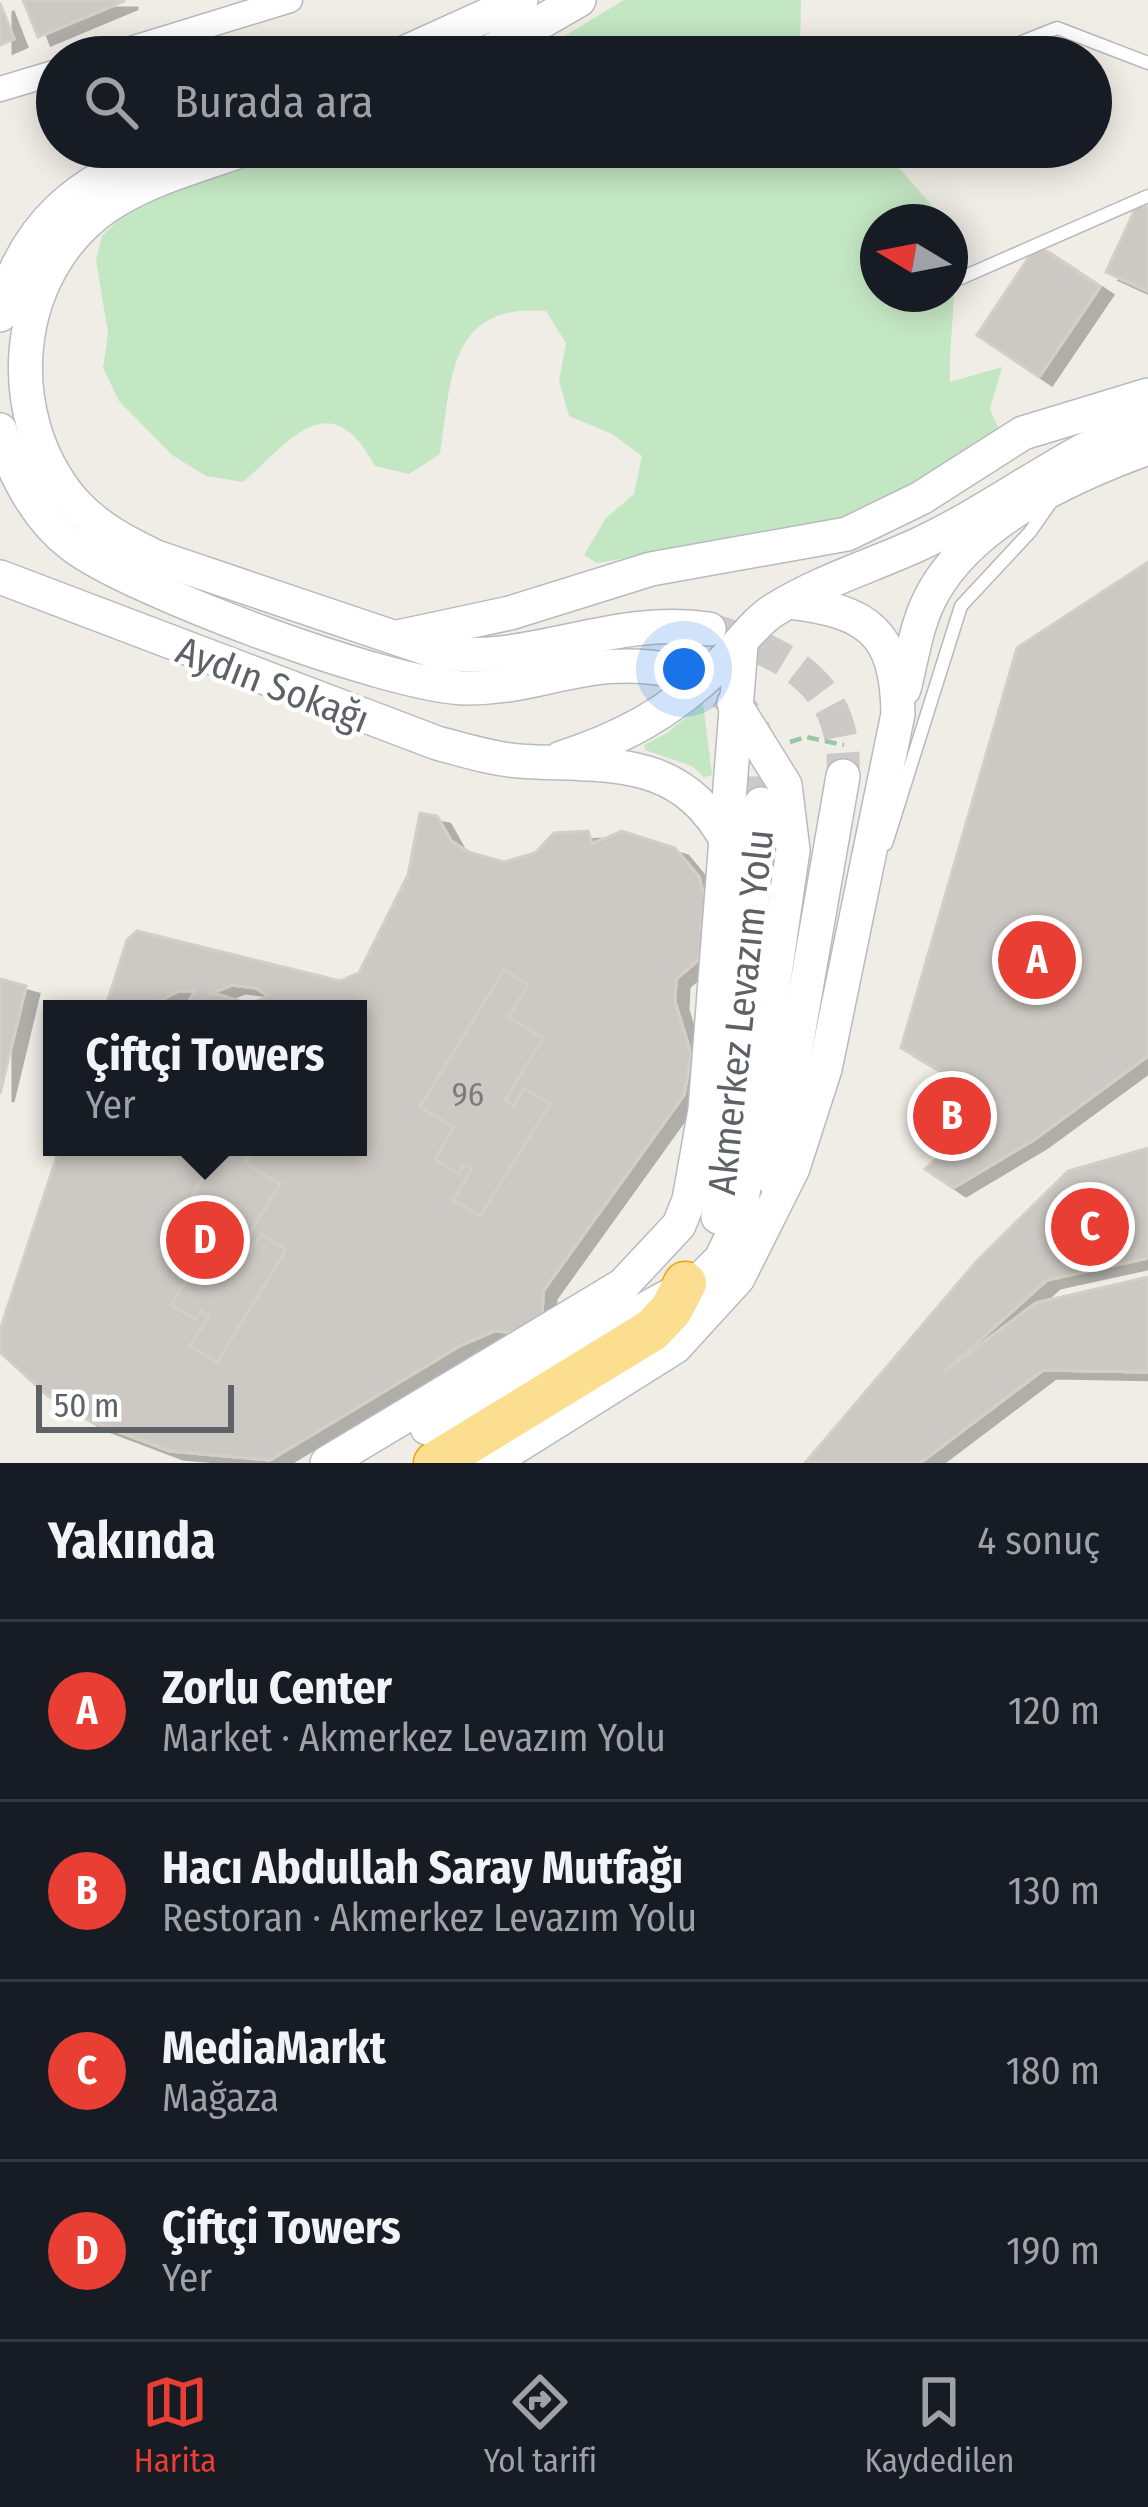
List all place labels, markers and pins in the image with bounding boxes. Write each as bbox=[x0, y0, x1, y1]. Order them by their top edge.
pin: A bbox=[998, 915, 1076, 1005]
pin: B bbox=[913, 1071, 991, 1161]
pin: C bbox=[1051, 1182, 1129, 1272]
pin: D bbox=[166, 1195, 244, 1285]

